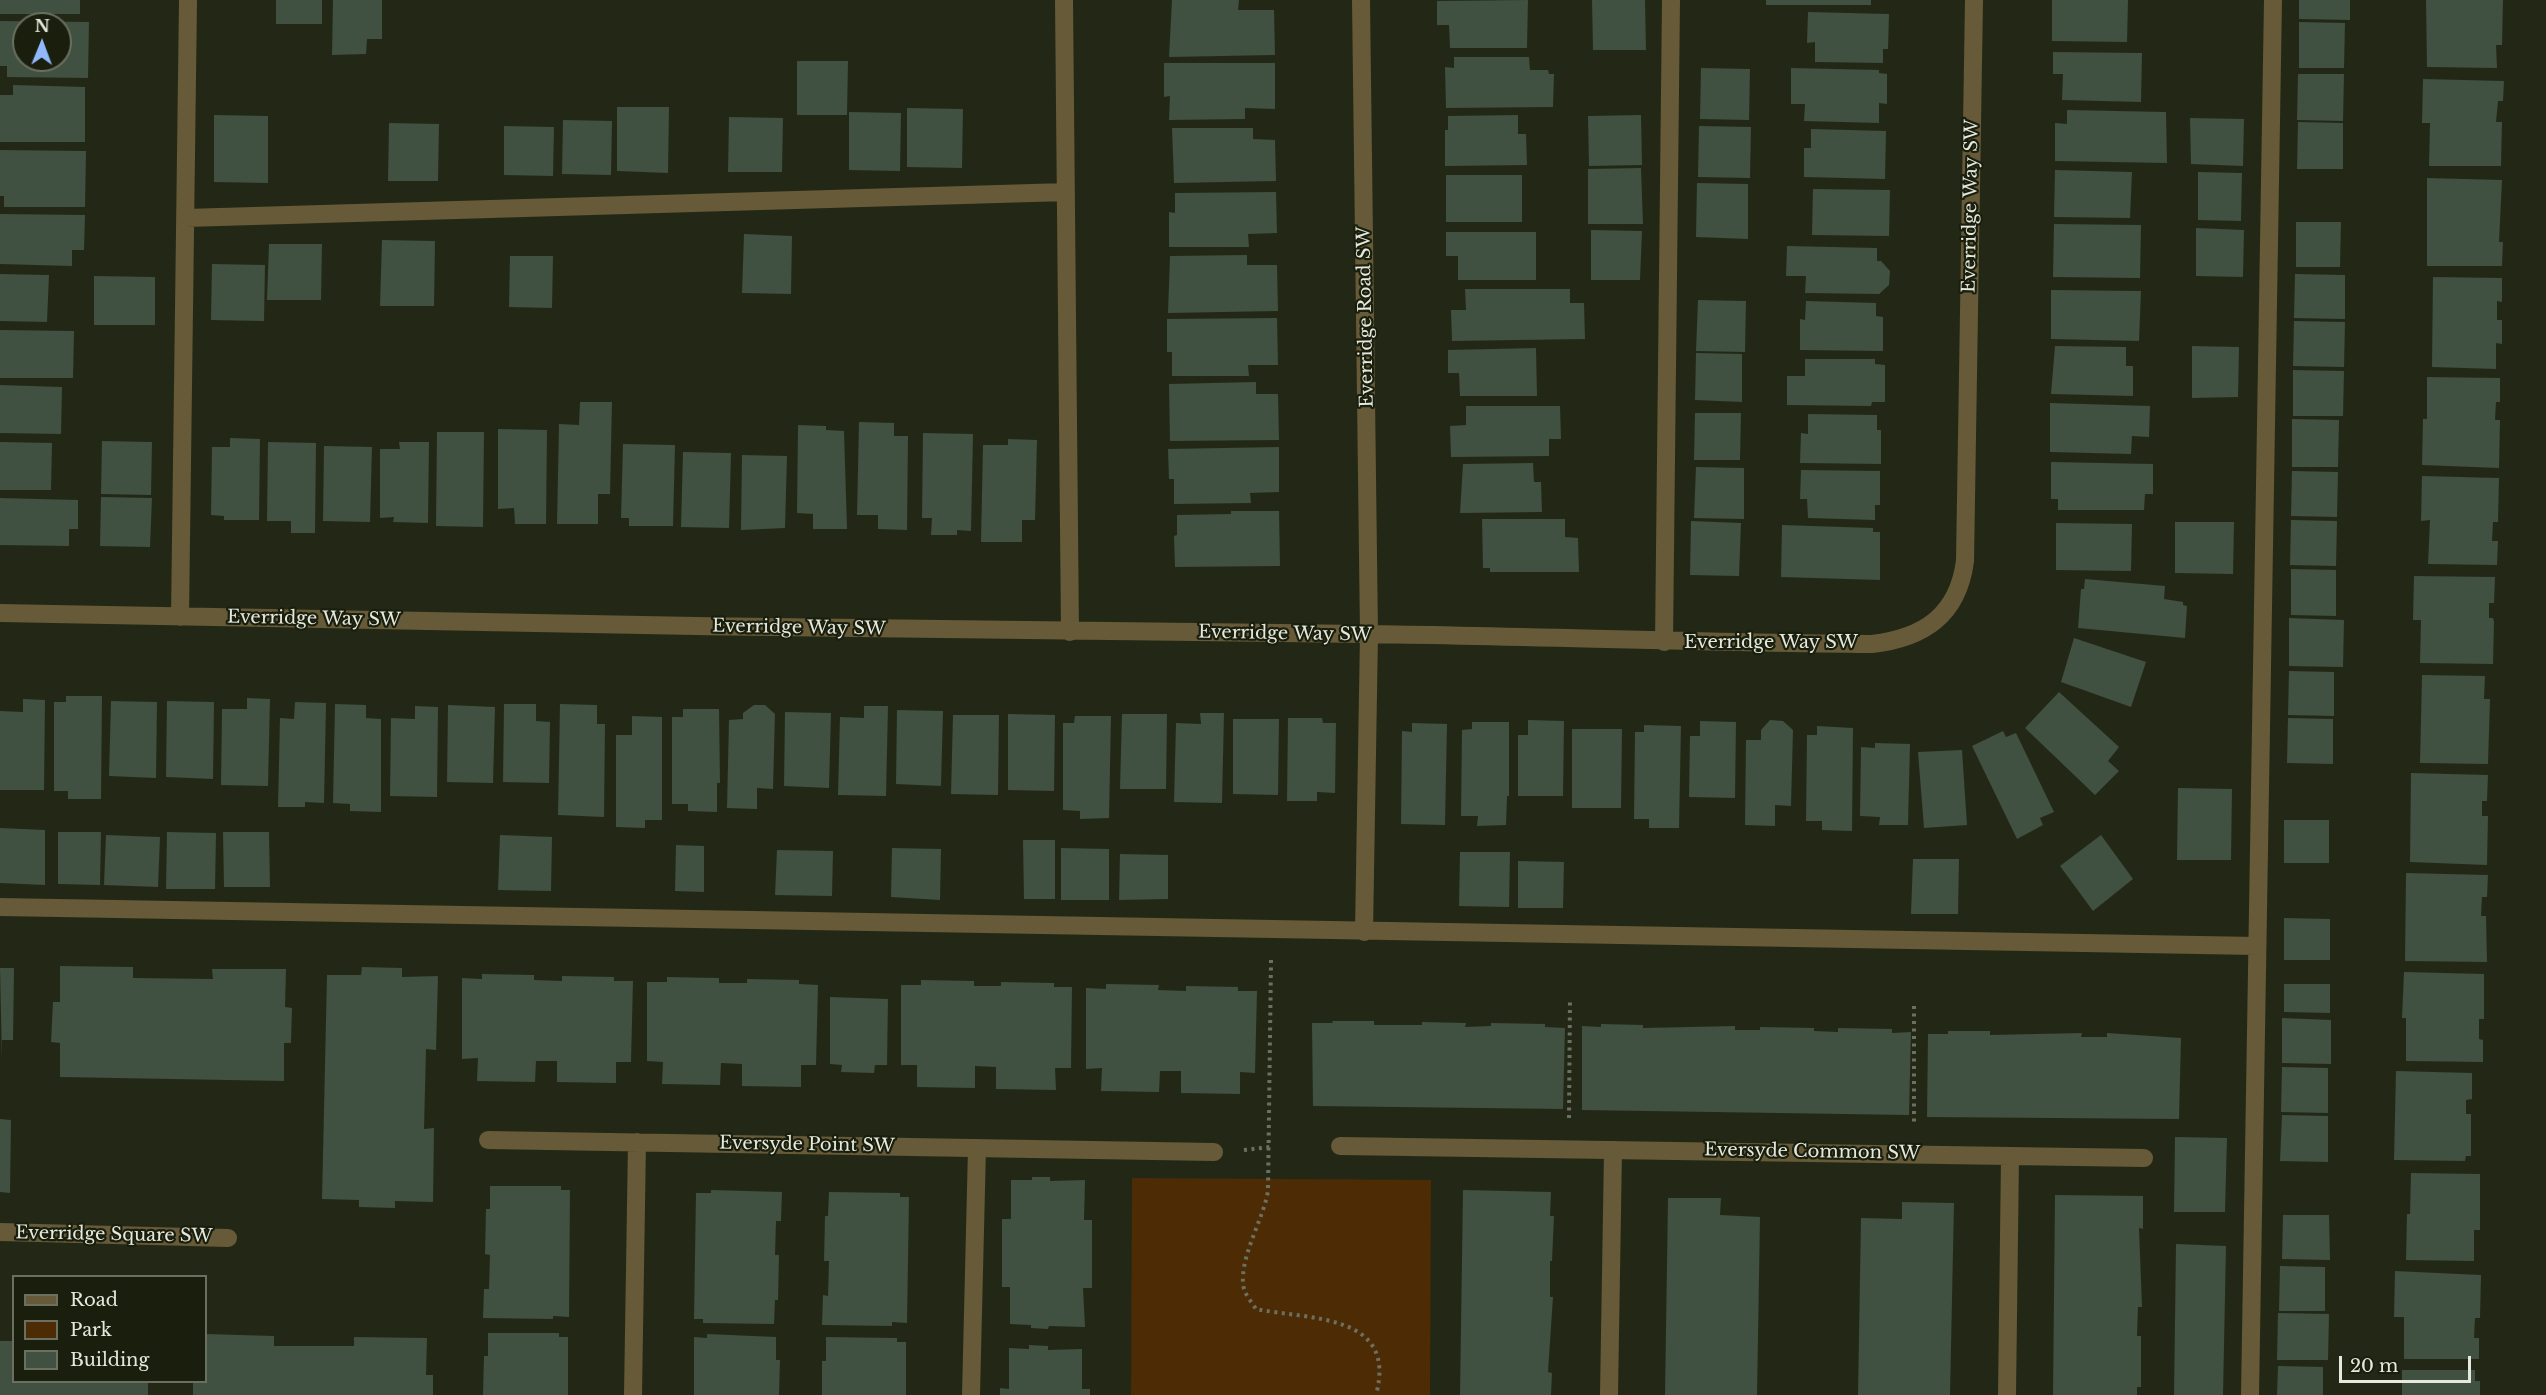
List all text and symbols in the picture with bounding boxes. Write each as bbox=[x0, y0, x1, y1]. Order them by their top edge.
north arrow bbox=[12, 12, 72, 72]
text: N bbox=[35, 16, 50, 36]
street label: Everridge Way SW bbox=[1959, 119, 1983, 293]
street label: Everridge Road SW bbox=[1354, 226, 1378, 408]
street label: Everridge Way SW bbox=[227, 607, 401, 631]
street label: Everridge Way SW bbox=[712, 616, 886, 640]
street label: Everridge Way SW bbox=[1198, 622, 1372, 646]
street label: Everridge Way SW bbox=[1684, 632, 1858, 654]
street label: Eversyde Point SW bbox=[719, 1133, 895, 1157]
street label: Eversyde Common SW bbox=[1704, 1139, 1920, 1165]
street label: Everridge Square SW bbox=[15, 1222, 213, 1248]
legend bbox=[12, 1275, 207, 1383]
text: Road bbox=[70, 1289, 118, 1311]
text: Park bbox=[70, 1319, 112, 1341]
scale bar bbox=[2342, 1344, 2474, 1382]
text: Building bbox=[70, 1349, 149, 1371]
text: 20 m bbox=[2350, 1355, 2398, 1377]

